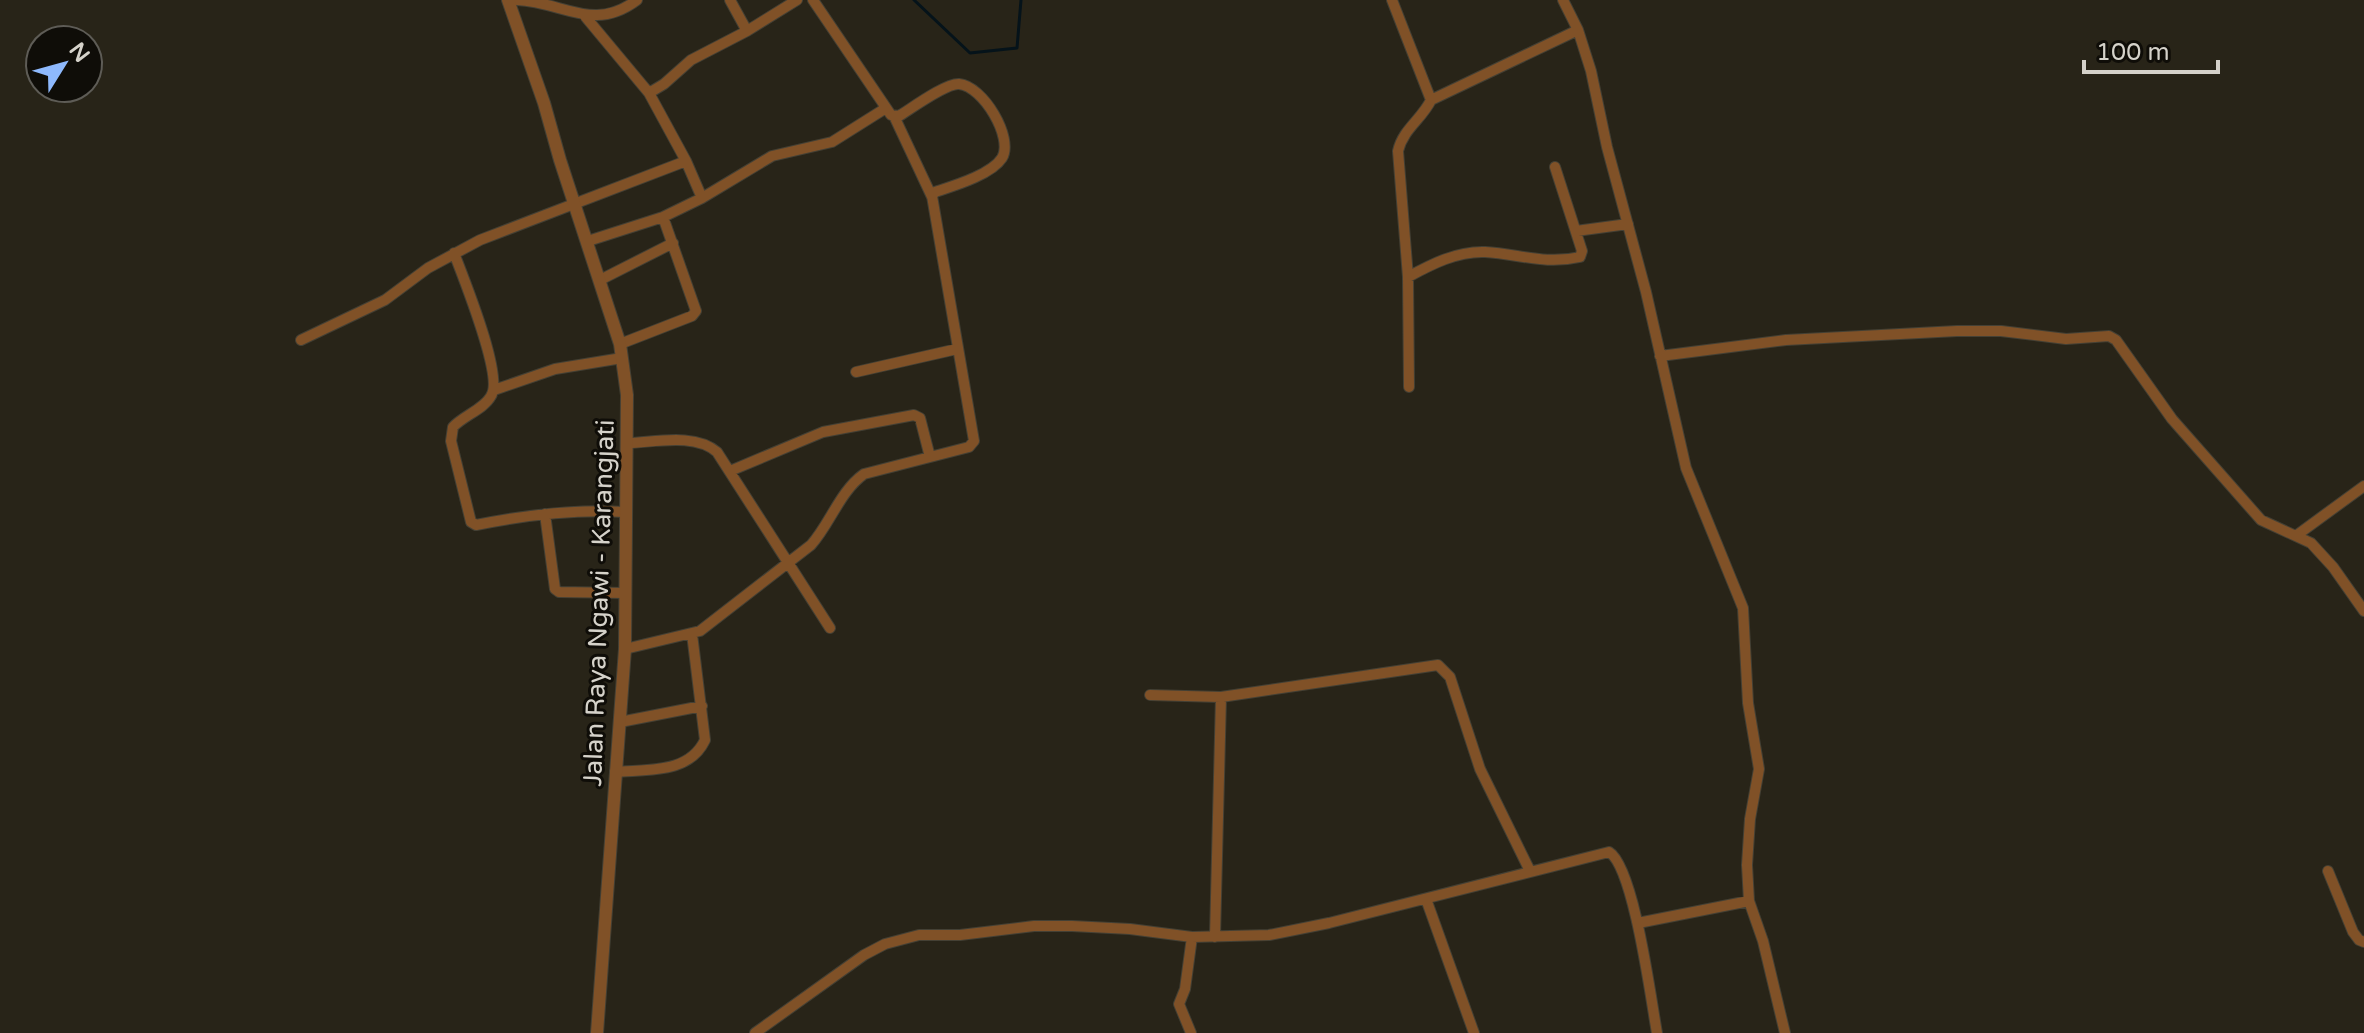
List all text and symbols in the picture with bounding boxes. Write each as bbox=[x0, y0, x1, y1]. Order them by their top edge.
north arrow bbox=[24, 24, 104, 104]
scale bar bbox=[2084, 24, 2218, 74]
text: N bbox=[63, 38, 95, 67]
text: 100 m bbox=[2096, 38, 2170, 67]
street label: Jalan Raya Ngawi - Karangjati bbox=[577, 419, 621, 787]

